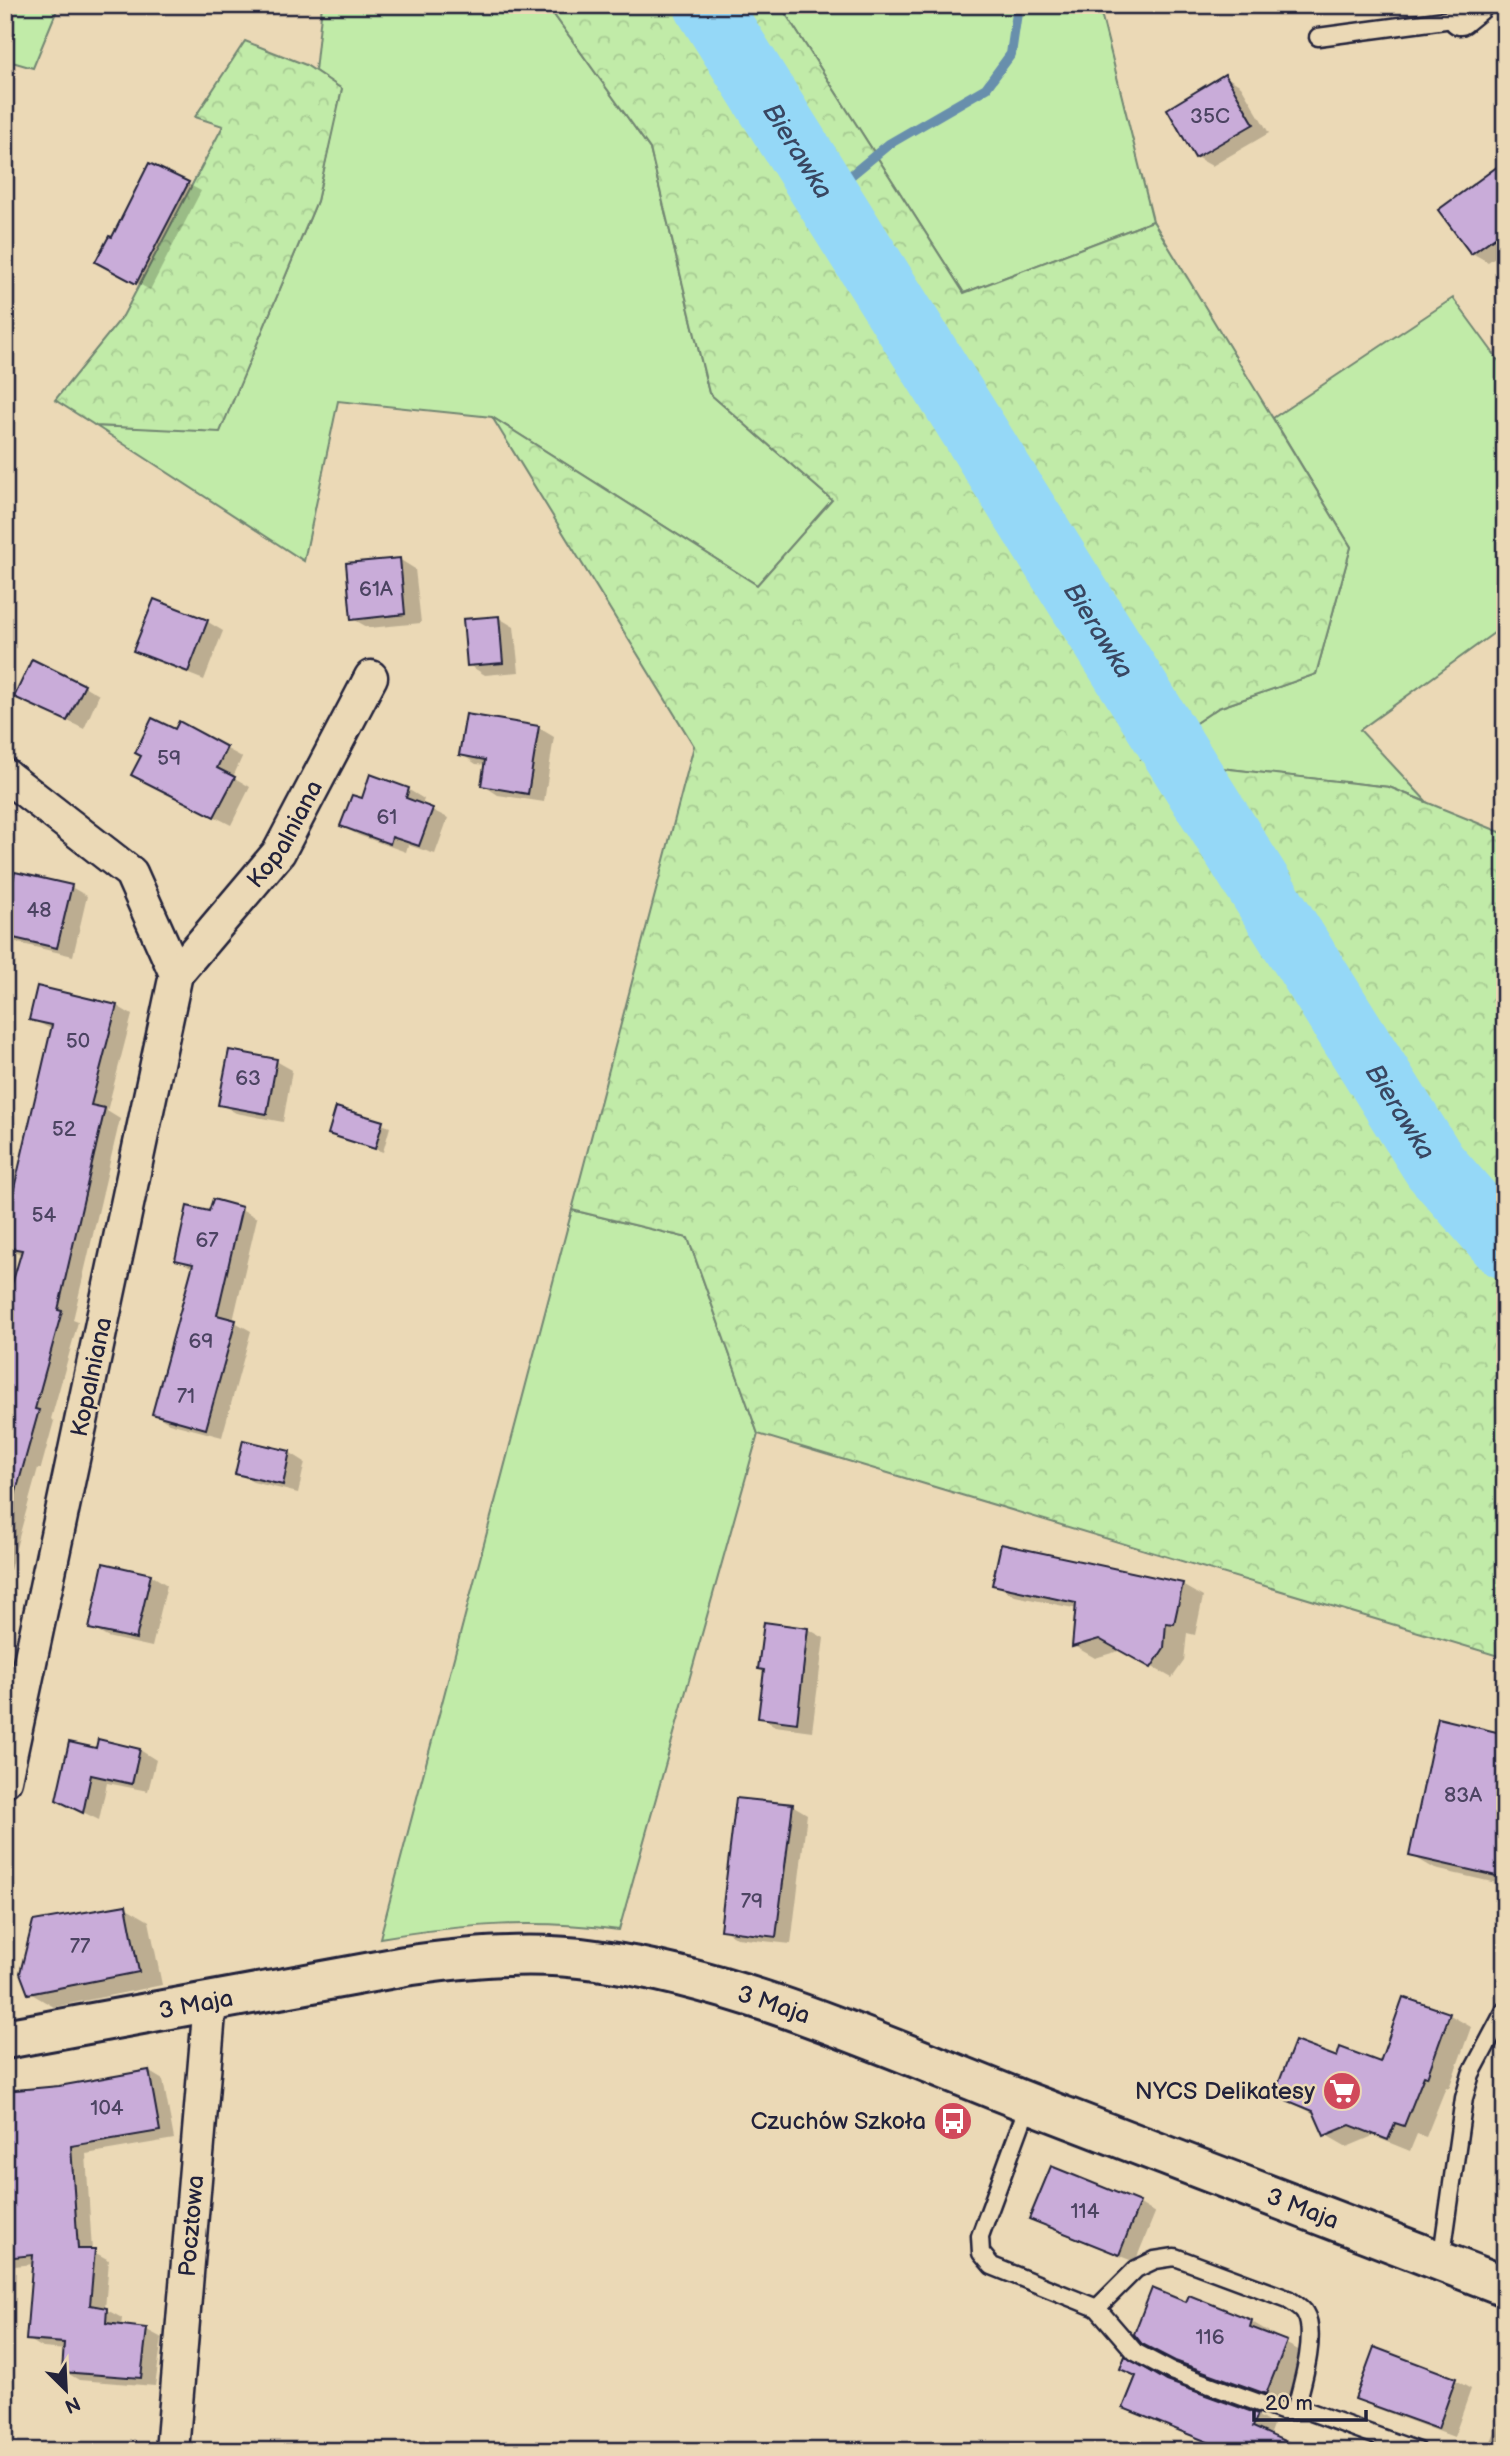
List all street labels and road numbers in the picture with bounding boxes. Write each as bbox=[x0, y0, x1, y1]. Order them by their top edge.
street label: Kopalniana bbox=[241, 775, 329, 894]
street label: Kopalniana bbox=[65, 1315, 118, 1440]
street label: 3 Maja bbox=[734, 1979, 814, 2031]
street label: 3 Maja bbox=[157, 1984, 235, 2026]
street label: Pocztowa bbox=[173, 2174, 210, 2278]
street label: 3 Maja bbox=[1263, 2182, 1343, 2236]

